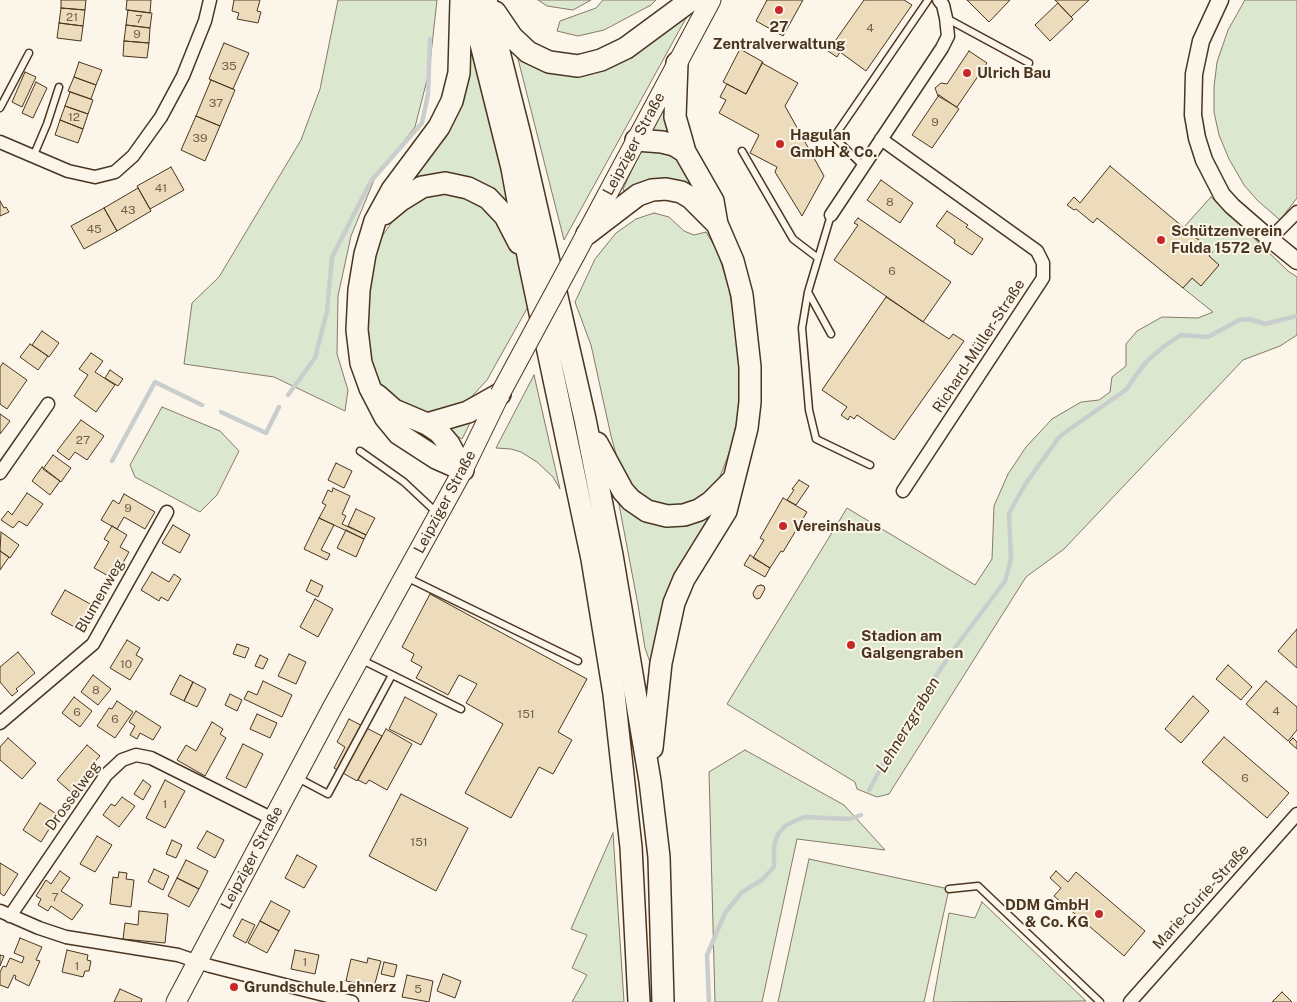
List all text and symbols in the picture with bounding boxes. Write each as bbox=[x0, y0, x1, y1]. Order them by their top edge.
marker: 27 Zentralverwaltung bbox=[773, 4, 785, 16]
house number: 21 bbox=[66, 10, 78, 24]
house number: 7 bbox=[135, 12, 143, 26]
place label: 27 Zentralverwaltung bbox=[713, 18, 845, 53]
house number: 4 bbox=[866, 21, 874, 35]
house number: 9 bbox=[133, 27, 141, 41]
house number: 35 bbox=[221, 59, 237, 73]
place label: Ulrich Bau bbox=[977, 64, 1051, 82]
marker: Ulrich Bau bbox=[961, 67, 973, 79]
street label: Leipziger Straße bbox=[599, 89, 669, 199]
house number: 37 bbox=[209, 96, 223, 110]
house number: 12 bbox=[68, 110, 80, 124]
house number: 9 bbox=[931, 115, 939, 129]
place label: Hagulan GmbH & Co. bbox=[790, 126, 877, 161]
house number: 39 bbox=[193, 131, 207, 145]
marker: Hagulan GmbH & Co. bbox=[774, 138, 786, 150]
house number: 41 bbox=[155, 181, 167, 195]
house number: 8 bbox=[886, 195, 894, 209]
house number: 43 bbox=[120, 203, 136, 217]
house number: 45 bbox=[86, 222, 102, 236]
place label: Schützenverein Fulda 1572 eV bbox=[1171, 222, 1282, 257]
marker: Schützenverein Fulda 1572 eV bbox=[1155, 234, 1167, 246]
house number: 6 bbox=[888, 264, 896, 278]
street label: Richard-Müller-Straße bbox=[929, 276, 1029, 416]
house number: 27 bbox=[76, 433, 90, 447]
street label: Leipziger Straße bbox=[410, 447, 480, 557]
house number: 9 bbox=[124, 501, 132, 515]
place label: Vereinshaus bbox=[793, 517, 881, 535]
marker: Vereinshaus bbox=[777, 520, 789, 532]
street label: Blumenweg bbox=[72, 556, 128, 636]
place label: Stadion am Galgengraben bbox=[861, 627, 963, 662]
marker: Stadion am Galgengraben bbox=[845, 639, 857, 651]
house number: 10 bbox=[120, 657, 132, 671]
water label: Lehnerzgraben bbox=[872, 674, 944, 776]
house number: 8 bbox=[92, 683, 100, 697]
house number: 4 bbox=[1272, 704, 1280, 718]
house number: 6 bbox=[73, 705, 81, 719]
house number: 151 bbox=[517, 707, 535, 721]
house number: 6 bbox=[111, 712, 119, 726]
street label: Drosselweg bbox=[42, 758, 104, 834]
house number: 6 bbox=[1241, 771, 1249, 785]
house number: 1 bbox=[163, 797, 167, 811]
street label: Leipziger Straße bbox=[217, 803, 287, 913]
house number: 151 bbox=[410, 835, 428, 849]
street label: Marie-Curie-Straße bbox=[1149, 841, 1253, 953]
house number: 7 bbox=[51, 890, 59, 904]
place label: DDM GmbH & Co. KG bbox=[1005, 896, 1089, 931]
marker: DDM GmbH & Co. KG bbox=[1093, 908, 1105, 920]
house number: 1 bbox=[303, 955, 307, 969]
house number: 1 bbox=[75, 959, 79, 973]
place label: Grundschule Lehnerz bbox=[244, 978, 396, 996]
marker: Grundschule Lehnerz bbox=[228, 981, 240, 993]
house number: 5 bbox=[414, 982, 422, 996]

